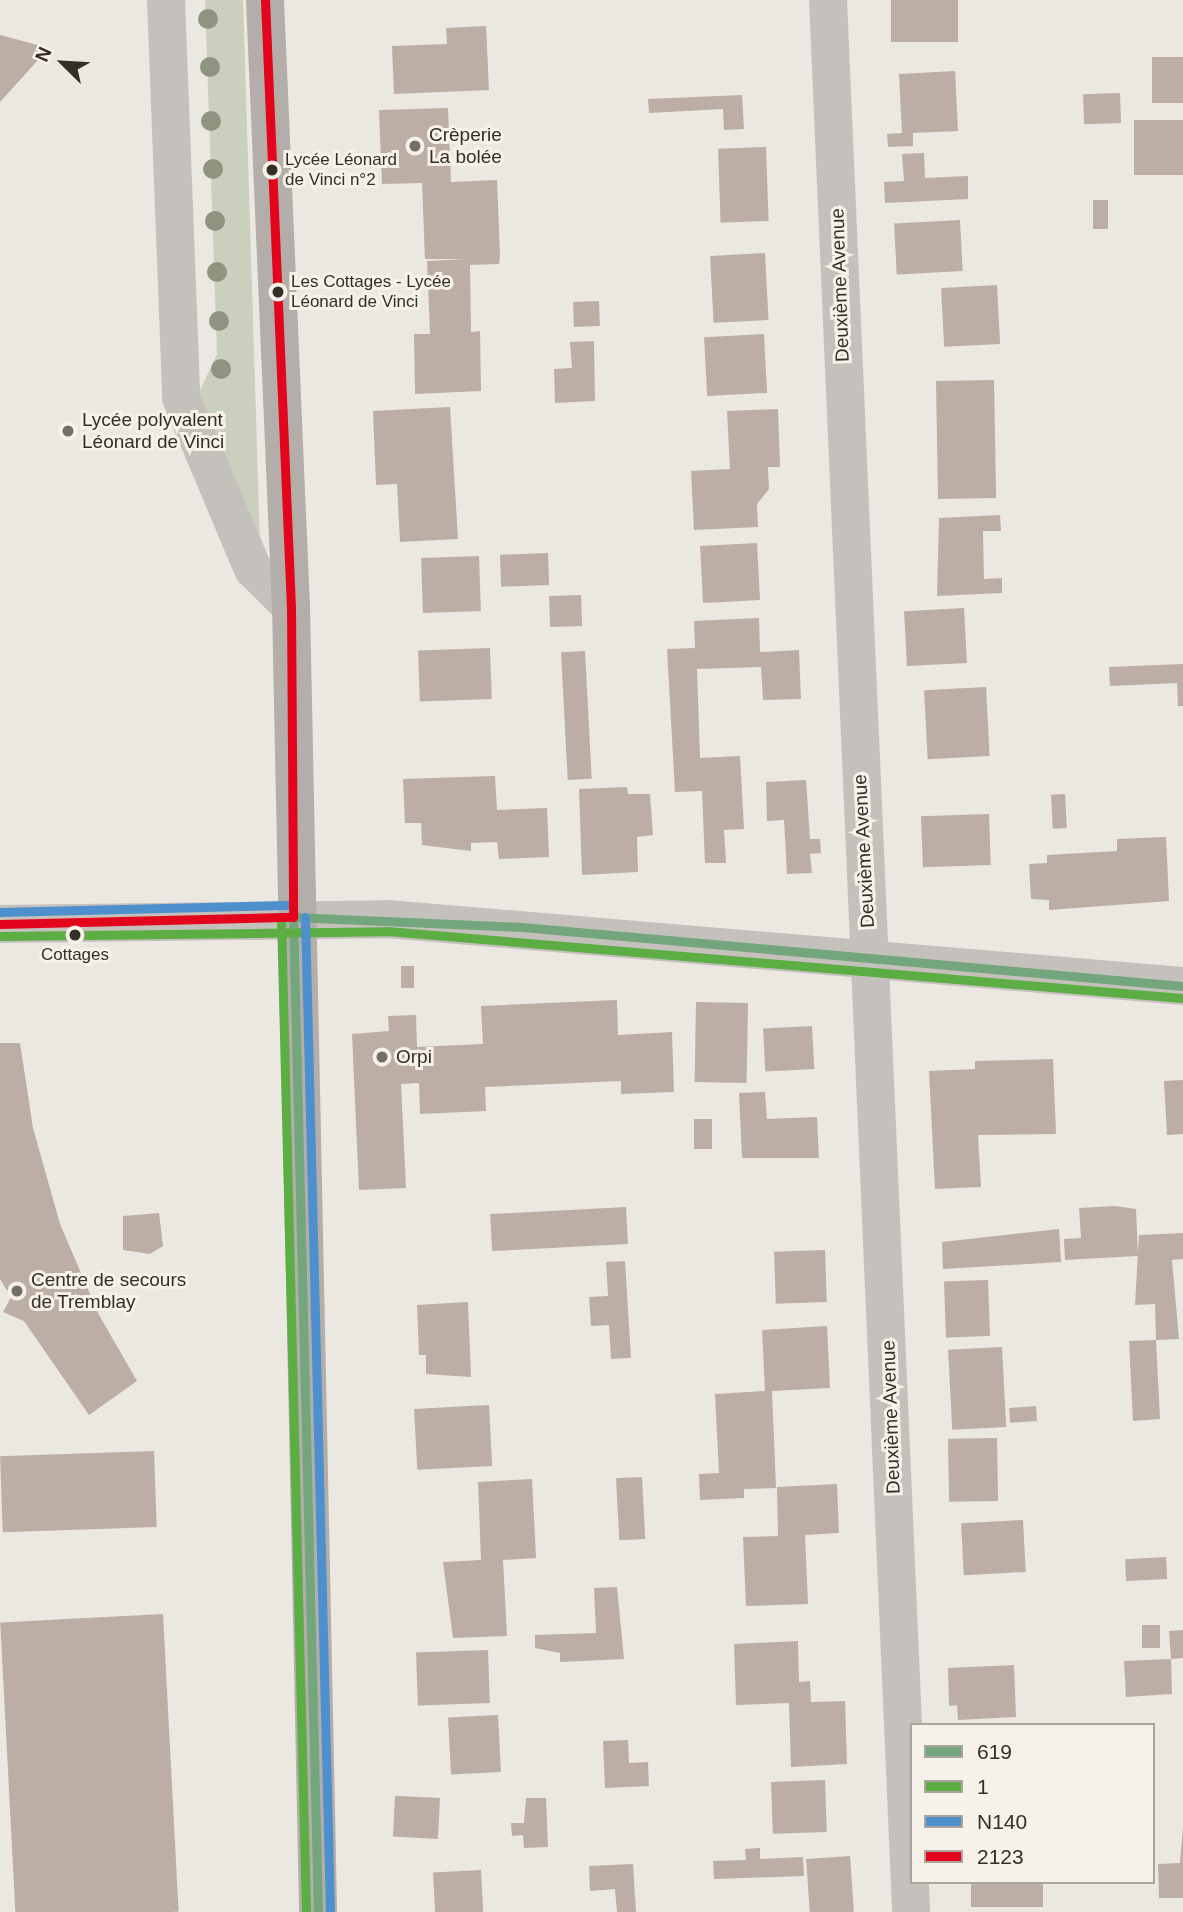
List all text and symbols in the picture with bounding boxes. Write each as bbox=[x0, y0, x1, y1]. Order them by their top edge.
north arrow bbox=[28, 28, 98, 98]
text: N bbox=[31, 44, 56, 65]
place label: Crèperie La bolée bbox=[429, 124, 502, 168]
marker: Crèperie La bolée bbox=[407, 138, 423, 154]
place label: Lycée Léonard de Vinci n°2 bbox=[285, 150, 397, 190]
marker: Lycée Léonard de Vinci n°2 bbox=[265, 163, 279, 177]
street label: Deuxième Avenue bbox=[826, 207, 854, 363]
place label: Les Cottages - Lycée Léonard de Vinci bbox=[291, 272, 451, 312]
marker: Les Cottages - Lycée Léonard de Vinci bbox=[271, 285, 285, 299]
place label: Lycée polyvalent Léonard de Vinci bbox=[82, 409, 224, 453]
marker: Lycée polyvalent Léonard de Vinci bbox=[60, 423, 76, 439]
street label: Deuxième Avenue bbox=[849, 773, 879, 929]
marker: Cottages bbox=[68, 928, 82, 942]
place label: Cottages bbox=[41, 945, 109, 965]
place label: Orpi bbox=[396, 1046, 432, 1068]
marker: Orpi bbox=[374, 1049, 390, 1065]
place label: Centre de secours de Tremblay bbox=[31, 1269, 186, 1313]
marker: Centre de secours de Tremblay bbox=[9, 1283, 25, 1299]
street label: Deuxième Avenue bbox=[877, 1339, 905, 1495]
legend bbox=[910, 1723, 1155, 1884]
text: 619 bbox=[977, 1740, 1012, 1763]
text: 1 bbox=[977, 1775, 989, 1798]
text: N140 bbox=[977, 1810, 1027, 1833]
text: 2123 bbox=[977, 1845, 1024, 1868]

